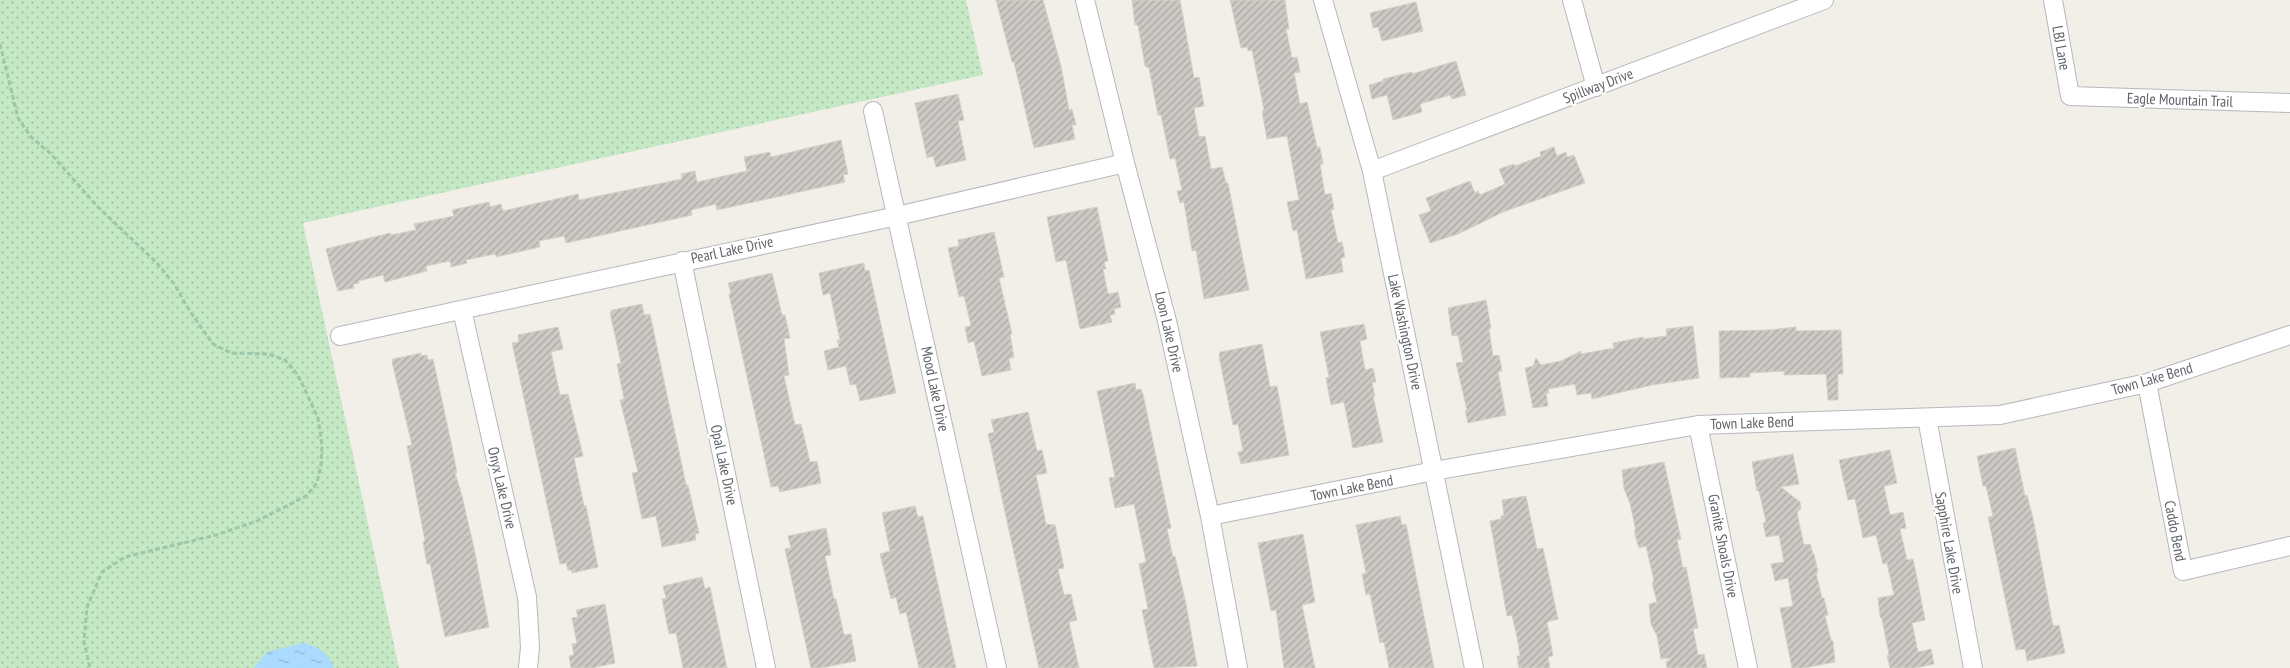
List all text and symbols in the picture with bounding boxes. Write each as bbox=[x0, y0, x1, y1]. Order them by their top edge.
street label: LBJ Lane bbox=[2048, 24, 2075, 72]
street label: Spillway Drive bbox=[1560, 63, 1636, 108]
street label: Eagle Mountain Trail bbox=[2127, 88, 2234, 111]
street label: Pearl Lake Drive bbox=[689, 232, 775, 267]
street label: Lake Washington Drive bbox=[1384, 272, 1427, 392]
street label: Loon Lake Drive bbox=[1151, 290, 1188, 374]
street label: Mood Lake Drive bbox=[917, 345, 954, 433]
street label: Town Lake Bend bbox=[2109, 358, 2195, 399]
street label: Town Lake Bend bbox=[1710, 412, 1794, 433]
street label: Opal Lake Drive bbox=[707, 423, 742, 507]
street label: Onyx Lake Drive bbox=[484, 445, 521, 531]
street label: Town Lake Bend bbox=[1309, 470, 1395, 505]
street label: Sapphire Lake Drive bbox=[1931, 490, 1968, 595]
street label: Granite Shoals Drive bbox=[1704, 492, 1743, 599]
street label: Caddo Bend bbox=[2160, 499, 2191, 563]

